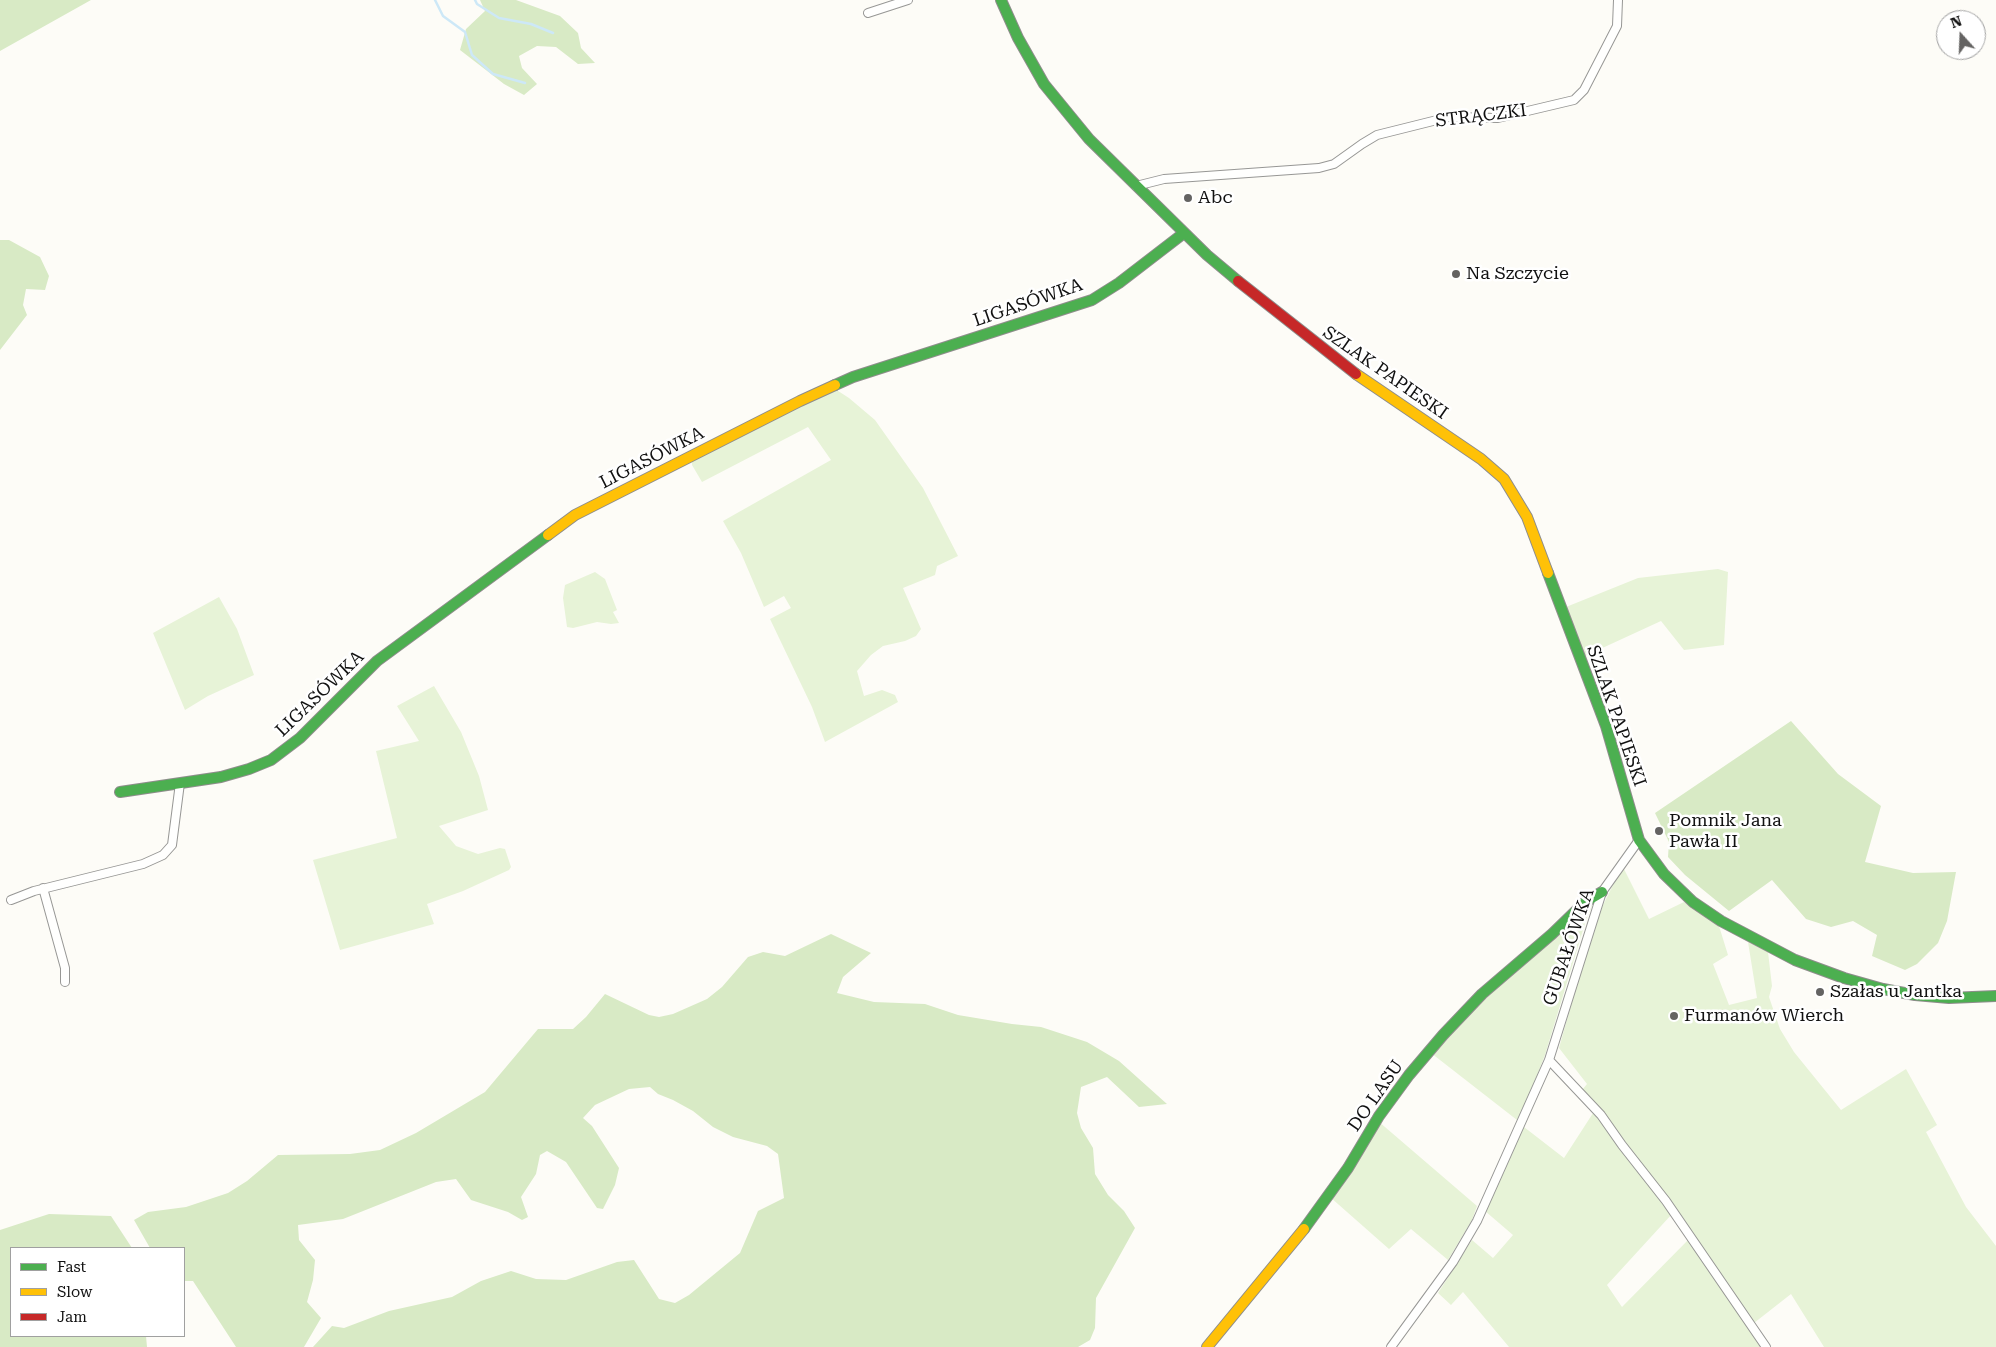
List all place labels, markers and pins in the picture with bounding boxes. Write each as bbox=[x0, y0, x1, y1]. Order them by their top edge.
place label: Abc bbox=[1198, 187, 1233, 209]
marker: Abc bbox=[1182, 192, 1194, 204]
place label: Na Szczycie bbox=[1466, 263, 1569, 285]
marker: Na Szczycie bbox=[1450, 268, 1462, 280]
place label: Pomnik Jana Pawła II bbox=[1669, 810, 1782, 852]
marker: Pomnik Jana Pawła II bbox=[1653, 825, 1665, 837]
place label: Szałas u Jantka bbox=[1830, 981, 1962, 1003]
marker: Szałas u Jantka bbox=[1814, 986, 1826, 998]
place label: Furmanów Wierch bbox=[1684, 1005, 1844, 1027]
marker: Furmanów Wierch bbox=[1668, 1010, 1680, 1022]

